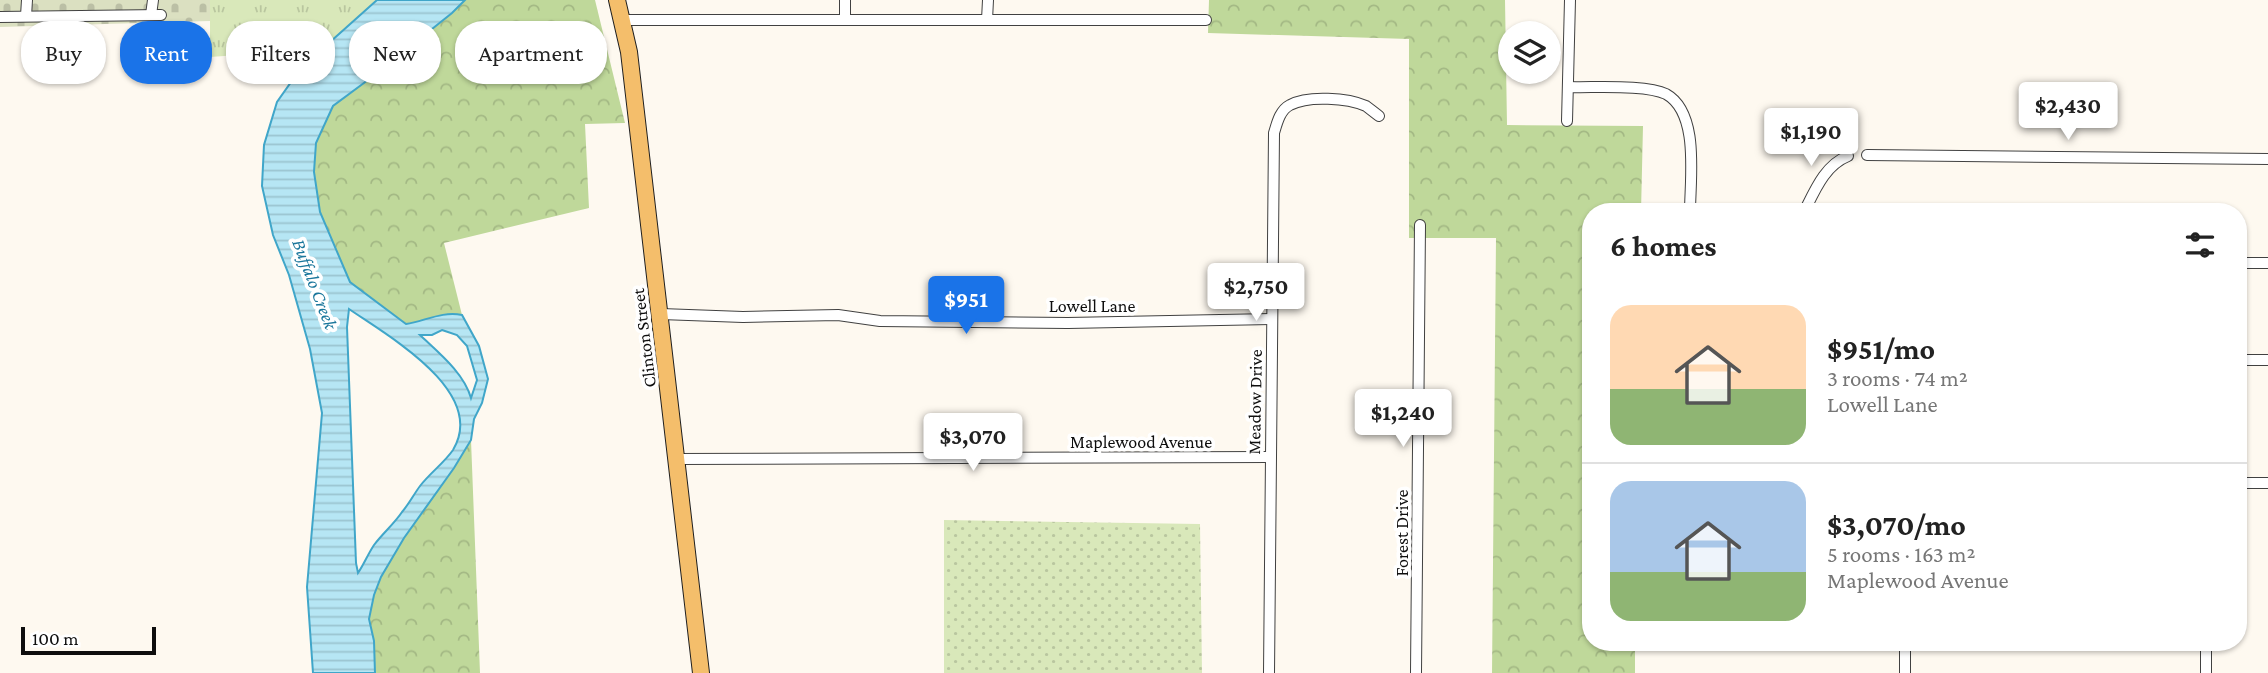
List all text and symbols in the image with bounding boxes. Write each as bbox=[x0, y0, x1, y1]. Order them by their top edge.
chip: Buy bbox=[21, 21, 106, 84]
chip: Rent bbox=[120, 21, 212, 84]
chip: Filters bbox=[226, 21, 335, 84]
chip: New bbox=[349, 21, 441, 84]
chip: Apartment bbox=[455, 21, 607, 84]
map controls bbox=[1498, 21, 1561, 84]
button: layers bbox=[1498, 21, 1561, 84]
pin: $2,430 bbox=[2011, 82, 2125, 142]
text: $2,430 bbox=[2035, 92, 2101, 118]
pin: $1,190 bbox=[1754, 108, 1868, 168]
text: $1,190 bbox=[1780, 118, 1842, 144]
icon: filters bbox=[2181, 226, 2219, 264]
text: 6 homes bbox=[1610, 229, 1717, 262]
water label: Buffalo Creek bbox=[288, 236, 342, 333]
pin: $2,750 bbox=[1199, 264, 1313, 323]
text: $2,750 bbox=[1223, 273, 1289, 299]
pin: $951 bbox=[925, 276, 1007, 336]
street label: Clinton Street bbox=[628, 286, 660, 389]
text: $951 bbox=[944, 286, 988, 312]
street label: Lowell Lane bbox=[1049, 296, 1135, 316]
text: $951/mo bbox=[1827, 332, 1935, 365]
icon: home bbox=[1666, 333, 1750, 417]
street label: Meadow Drive bbox=[1244, 349, 1266, 455]
text: 3 rooms · 74 m² bbox=[1827, 365, 1968, 391]
pin: $1,240 bbox=[1346, 390, 1460, 449]
text: Lowell Lane bbox=[1827, 391, 1938, 417]
text: $1,240 bbox=[1371, 399, 1435, 425]
pin: $3,070 bbox=[916, 414, 1030, 473]
text: $3,070 bbox=[939, 423, 1007, 449]
street label: Maplewood Avenue bbox=[1070, 432, 1212, 452]
street label: Forest Drive bbox=[1392, 489, 1412, 576]
text: $3,070/mo bbox=[1827, 508, 1966, 541]
icon: home bbox=[1666, 509, 1750, 593]
text: 5 rooms · 163 m² bbox=[1827, 541, 1976, 567]
text: Maplewood Avenue bbox=[1827, 567, 2009, 593]
scale bar bbox=[21, 624, 156, 656]
text: 100 m bbox=[32, 628, 79, 649]

